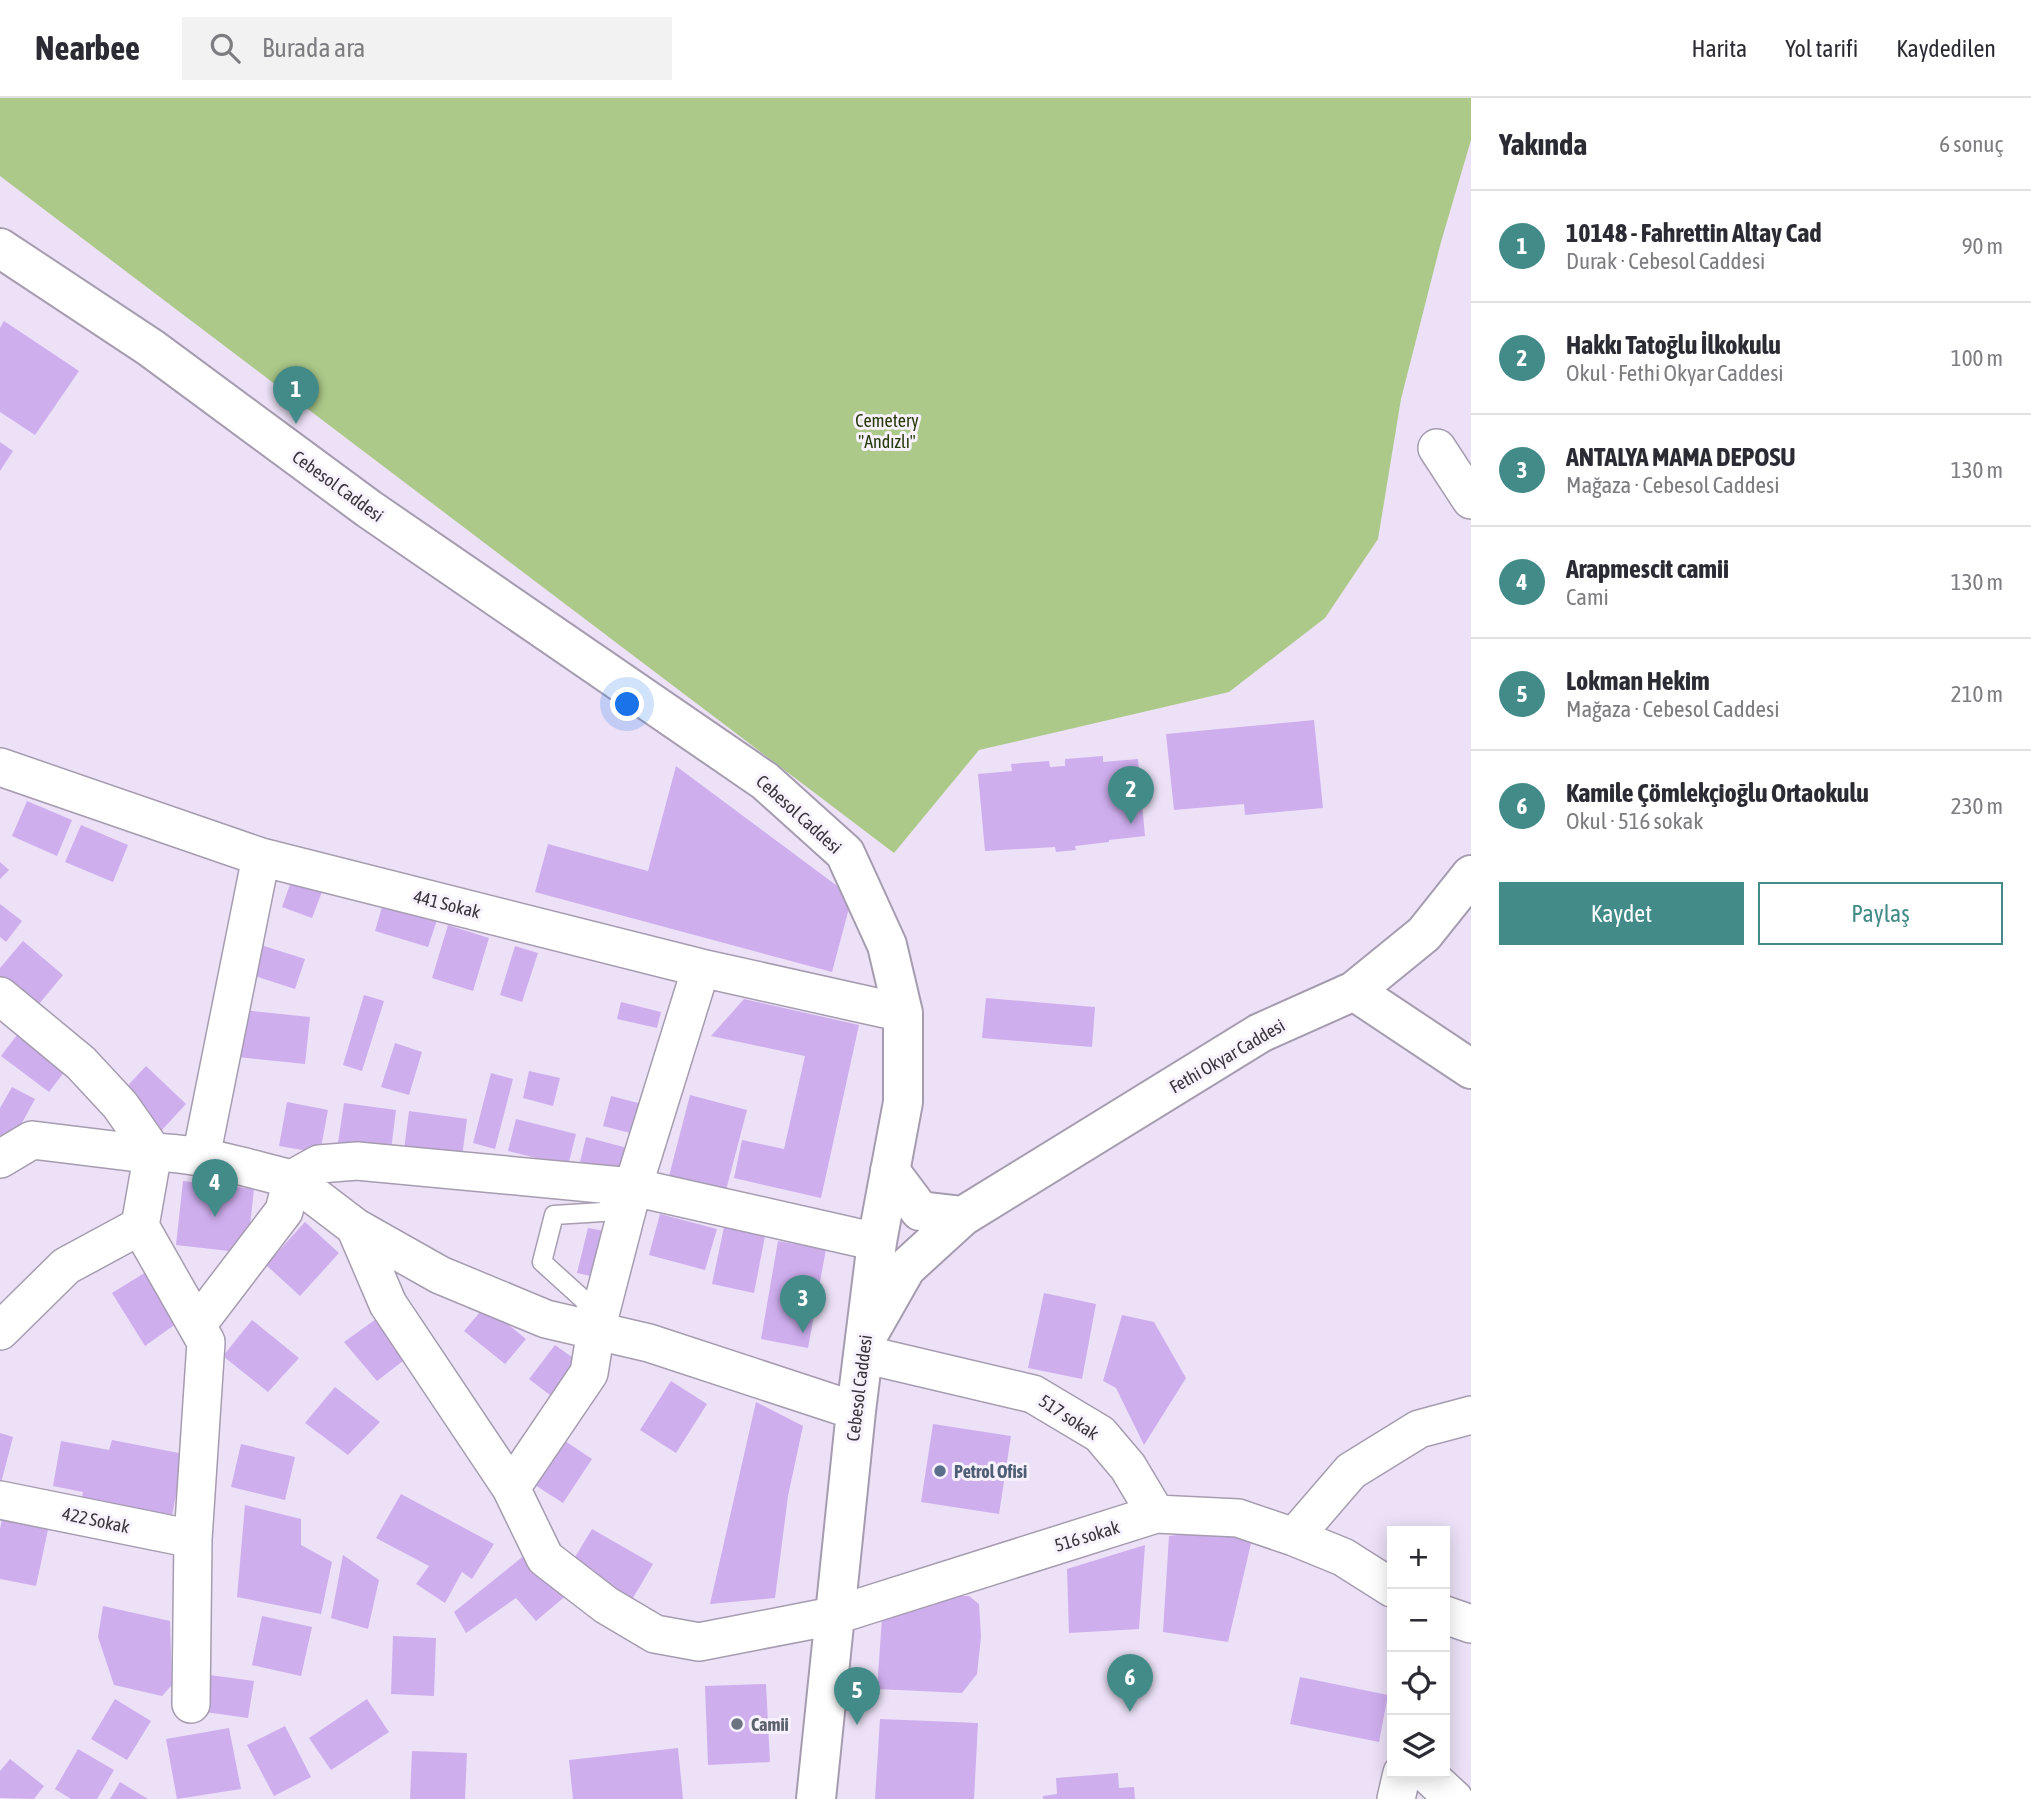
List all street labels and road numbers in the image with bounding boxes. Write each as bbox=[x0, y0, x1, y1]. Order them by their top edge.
street label: Cebesol Caddesi bbox=[288, 446, 388, 526]
street label: Cebesol Caddesi bbox=[752, 770, 846, 858]
street label: 441 Sokak bbox=[411, 886, 483, 922]
street label: Fethi Okyar Caddesi bbox=[1166, 1015, 1288, 1097]
street label: Cebesol Caddesi bbox=[842, 1334, 876, 1442]
street label: 517 sokak bbox=[1035, 1390, 1103, 1444]
street label: 422 Sokak bbox=[61, 1503, 132, 1537]
street label: 516 sokak bbox=[1052, 1516, 1122, 1556]

